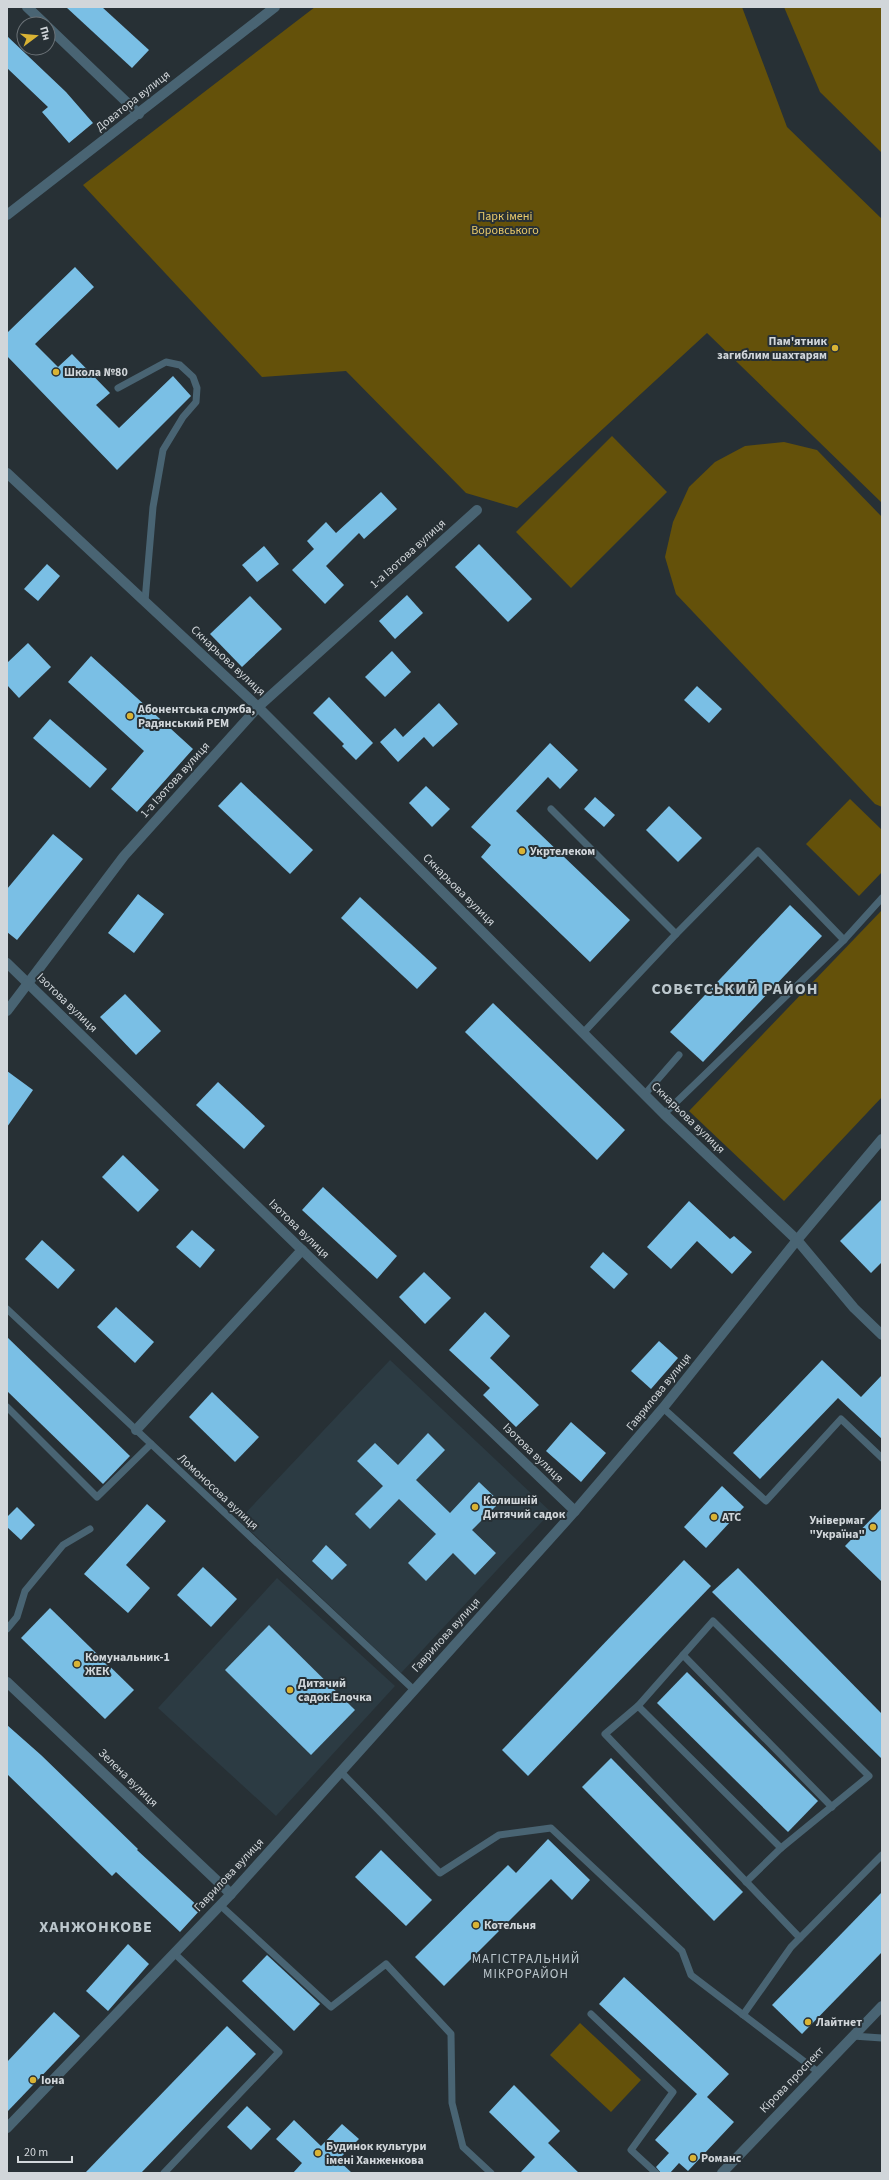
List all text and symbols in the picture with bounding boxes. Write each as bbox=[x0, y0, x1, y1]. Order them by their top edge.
north arrow bbox=[16, 16, 56, 56]
text: Пн bbox=[36, 25, 54, 42]
street label: Доватора вулиця bbox=[92, 66, 174, 136]
park label: Парк імені Воровського bbox=[471, 208, 539, 239]
place label: Пам'ятник загиблим шахтарям bbox=[717, 333, 827, 364]
marker: Пам'ятник загиблим шахтарям bbox=[830, 343, 840, 353]
place label: Школа №80 bbox=[64, 364, 128, 381]
marker: Школа №80 bbox=[51, 367, 61, 377]
street label: 1-а Ізотова вулиця bbox=[366, 515, 450, 593]
street label: Скнарьова вулиця bbox=[187, 622, 269, 700]
place label: Абонентська служба, Радянський РЕМ bbox=[137, 701, 256, 732]
marker: Абонентська служба, Радянський РЕМ bbox=[125, 711, 135, 721]
street label: 1-а Ізотова вулиця bbox=[136, 738, 214, 822]
place label: Укртелеком bbox=[530, 843, 595, 860]
marker: Укртелеком bbox=[517, 846, 527, 856]
street label: Скнарьова вулиця bbox=[419, 850, 499, 930]
street label: Ізотова вулиця bbox=[33, 969, 101, 1037]
district label: СОВЄТСЬКИЙ РАЙОН bbox=[652, 978, 818, 1000]
street label: Скнарьова вулиця bbox=[647, 1078, 729, 1158]
street label: Ізотова вулиця bbox=[265, 1195, 333, 1263]
street label: Гаврилова вулиця bbox=[622, 1350, 696, 1434]
street label: Ізотова вулиця bbox=[499, 1419, 567, 1487]
street label: Ломоносова вулиця bbox=[174, 1450, 262, 1534]
place label: Колишній Дитячий садок bbox=[483, 1492, 566, 1523]
marker: Колишній Дитячий садок bbox=[470, 1502, 480, 1512]
place label: АТС bbox=[721, 1509, 741, 1526]
marker: АТС bbox=[709, 1512, 719, 1522]
place label: Універмаг "Україна" bbox=[810, 1512, 865, 1543]
marker: Універмаг "Україна" bbox=[868, 1522, 878, 1532]
street label: Гаврилова вулиця bbox=[408, 1594, 484, 1676]
place label: Комунальник-1 ЖЕК bbox=[85, 1649, 170, 1680]
marker: Комунальник-1 ЖЕК bbox=[72, 1659, 82, 1669]
place label: Дитячий садок Елочка bbox=[298, 1675, 372, 1706]
marker: Дитячий садок Елочка bbox=[285, 1685, 295, 1695]
street label: Зелена вулиця bbox=[94, 1745, 162, 1811]
street label: Гаврилова вулиця bbox=[190, 1834, 268, 1916]
district label: ХАНЖОНКОВЕ bbox=[39, 1916, 153, 1938]
place label: Котельня bbox=[484, 1917, 536, 1934]
marker: Котельня bbox=[471, 1920, 481, 1930]
district label: МАГІСТРАЛЬНИЙ МІКРОРАЙОН bbox=[472, 1950, 580, 1983]
place label: Лайтнет bbox=[815, 2014, 862, 2031]
marker: Лайтнет bbox=[803, 2017, 813, 2027]
street label: Кірова проспект bbox=[756, 2043, 829, 2117]
place label: Іона bbox=[41, 2072, 65, 2089]
marker: Іона bbox=[28, 2075, 38, 2085]
scale bar bbox=[18, 2138, 72, 2164]
place label: Будинок культури імені Ханженкова bbox=[326, 2138, 426, 2169]
text: 20 m bbox=[24, 2144, 48, 2161]
marker: Будинок культури імені Ханженкова bbox=[313, 2148, 323, 2158]
place label: Романс bbox=[701, 2150, 742, 2167]
marker: Романс bbox=[688, 2153, 698, 2163]

